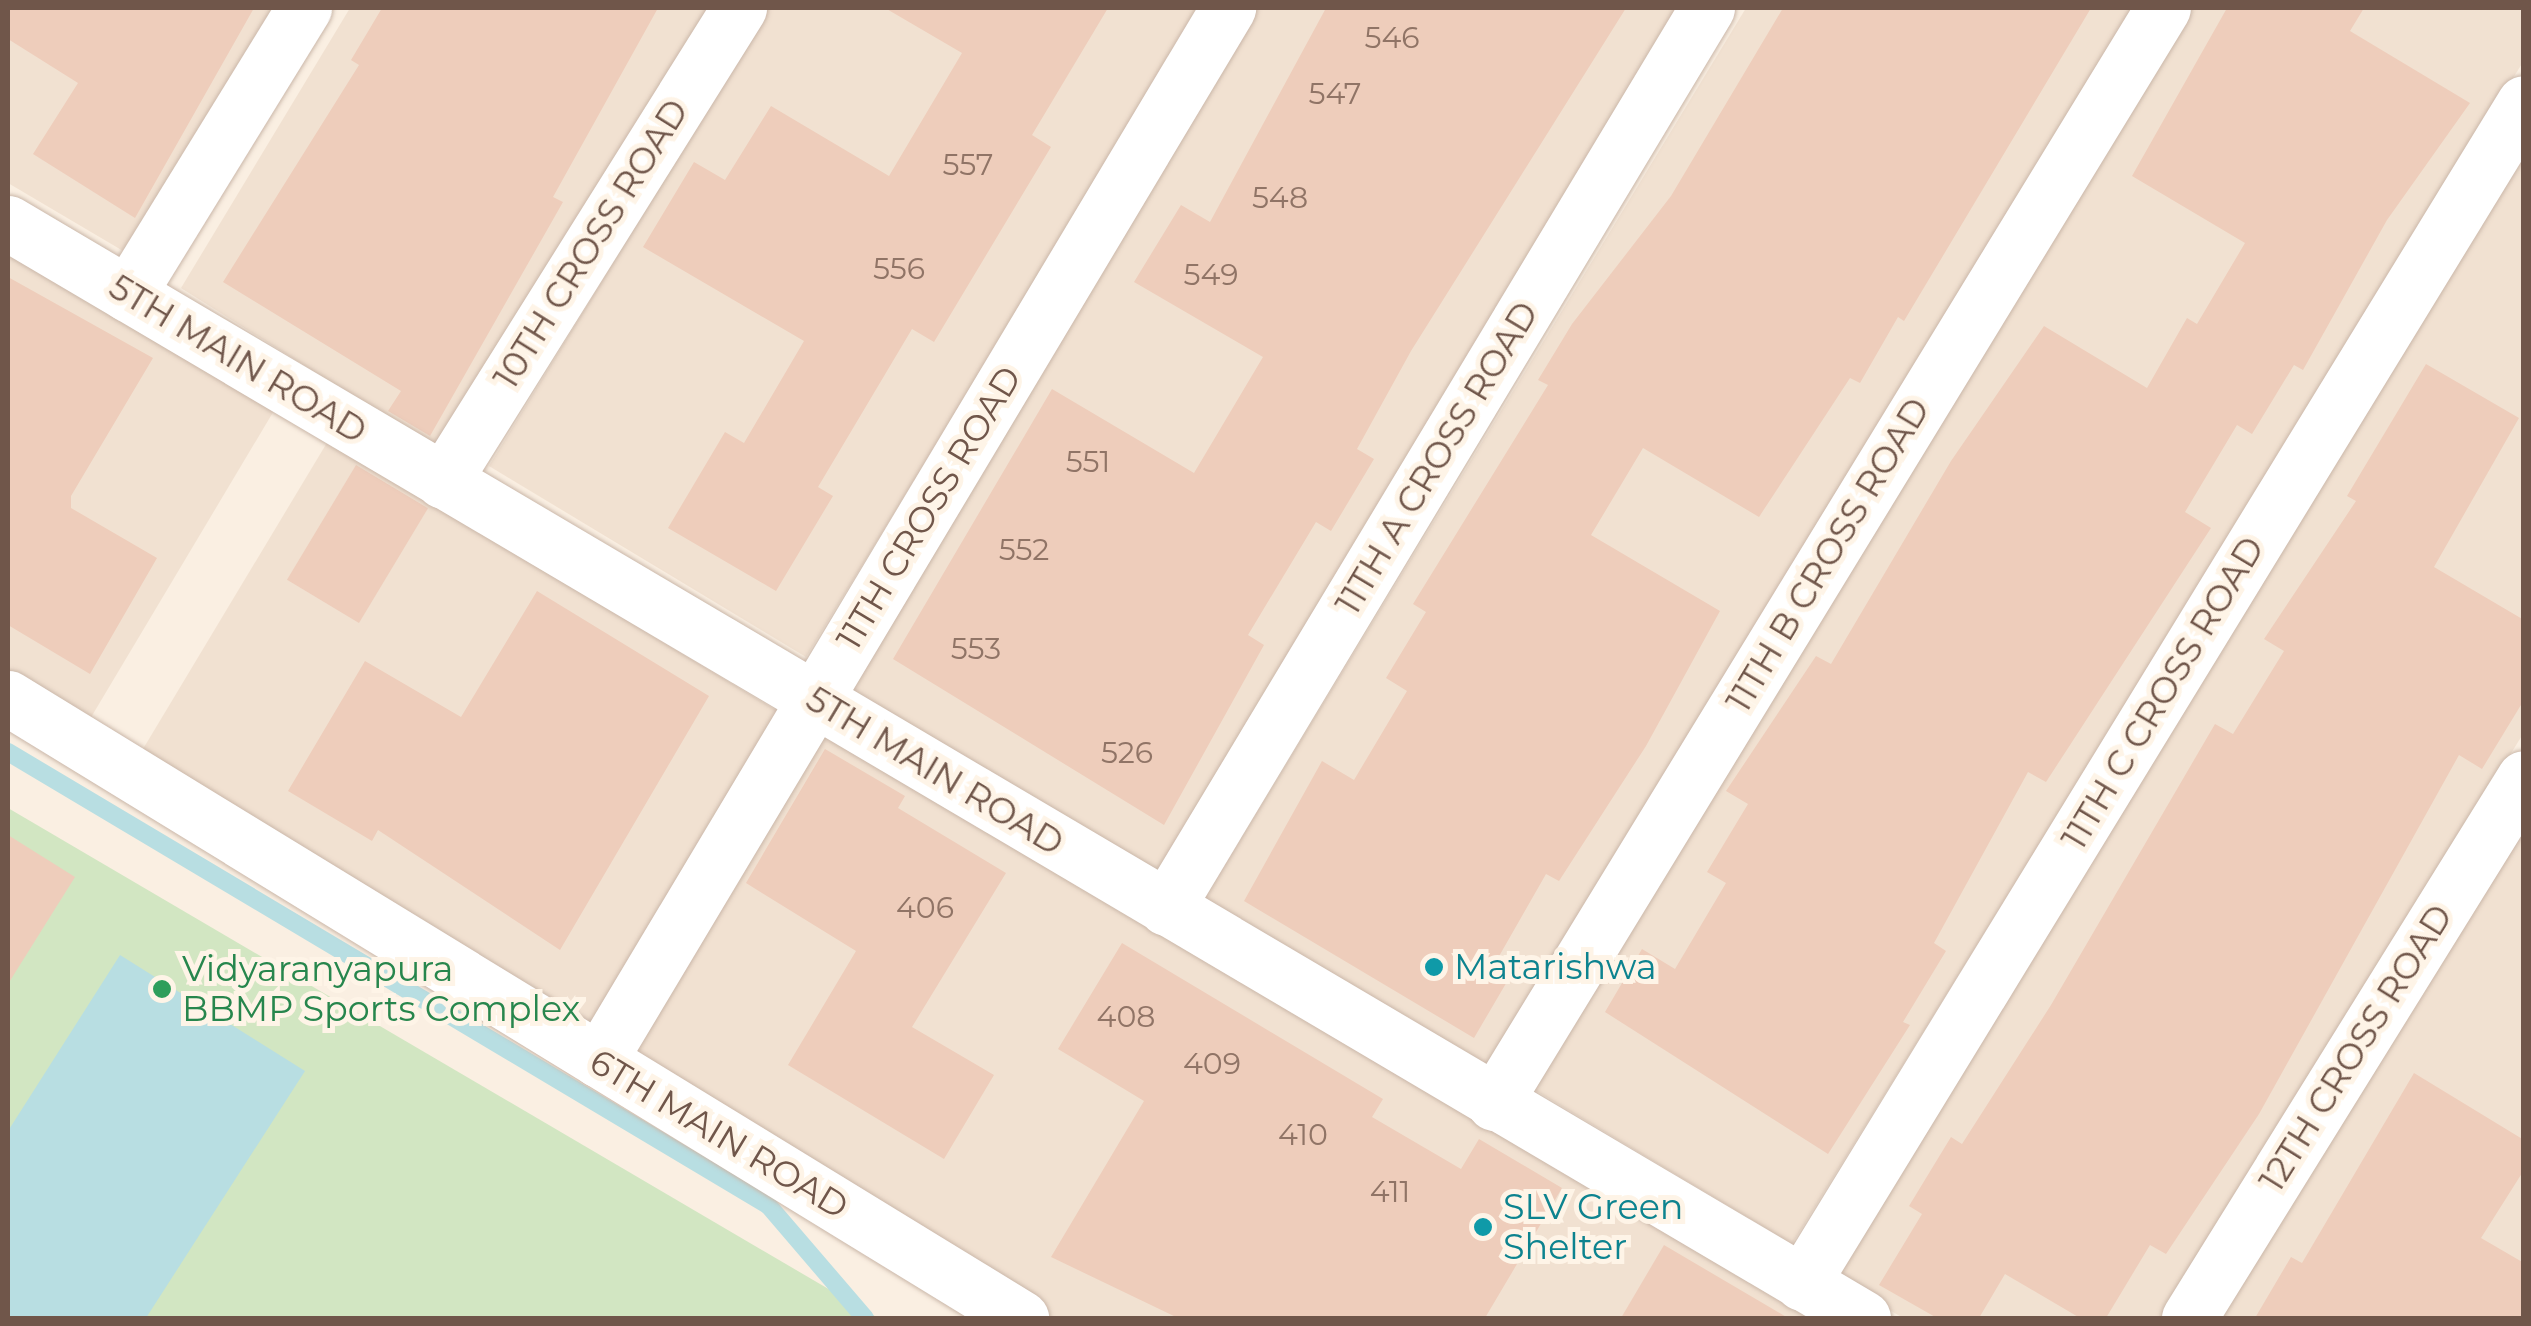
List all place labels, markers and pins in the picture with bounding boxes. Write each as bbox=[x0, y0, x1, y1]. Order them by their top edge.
place label: Matarishwa bbox=[1454, 946, 1657, 988]
place label: Vidyaranyapura BBMP Sports Complex bbox=[182, 948, 580, 1030]
marker: Matarishwa bbox=[1423, 956, 1445, 978]
marker: Vidyaranyapura BBMP Sports Complex bbox=[151, 978, 173, 1000]
place label: SLV Green Shelter bbox=[1503, 1186, 1683, 1268]
marker: SLV Green Shelter bbox=[1472, 1216, 1494, 1238]

